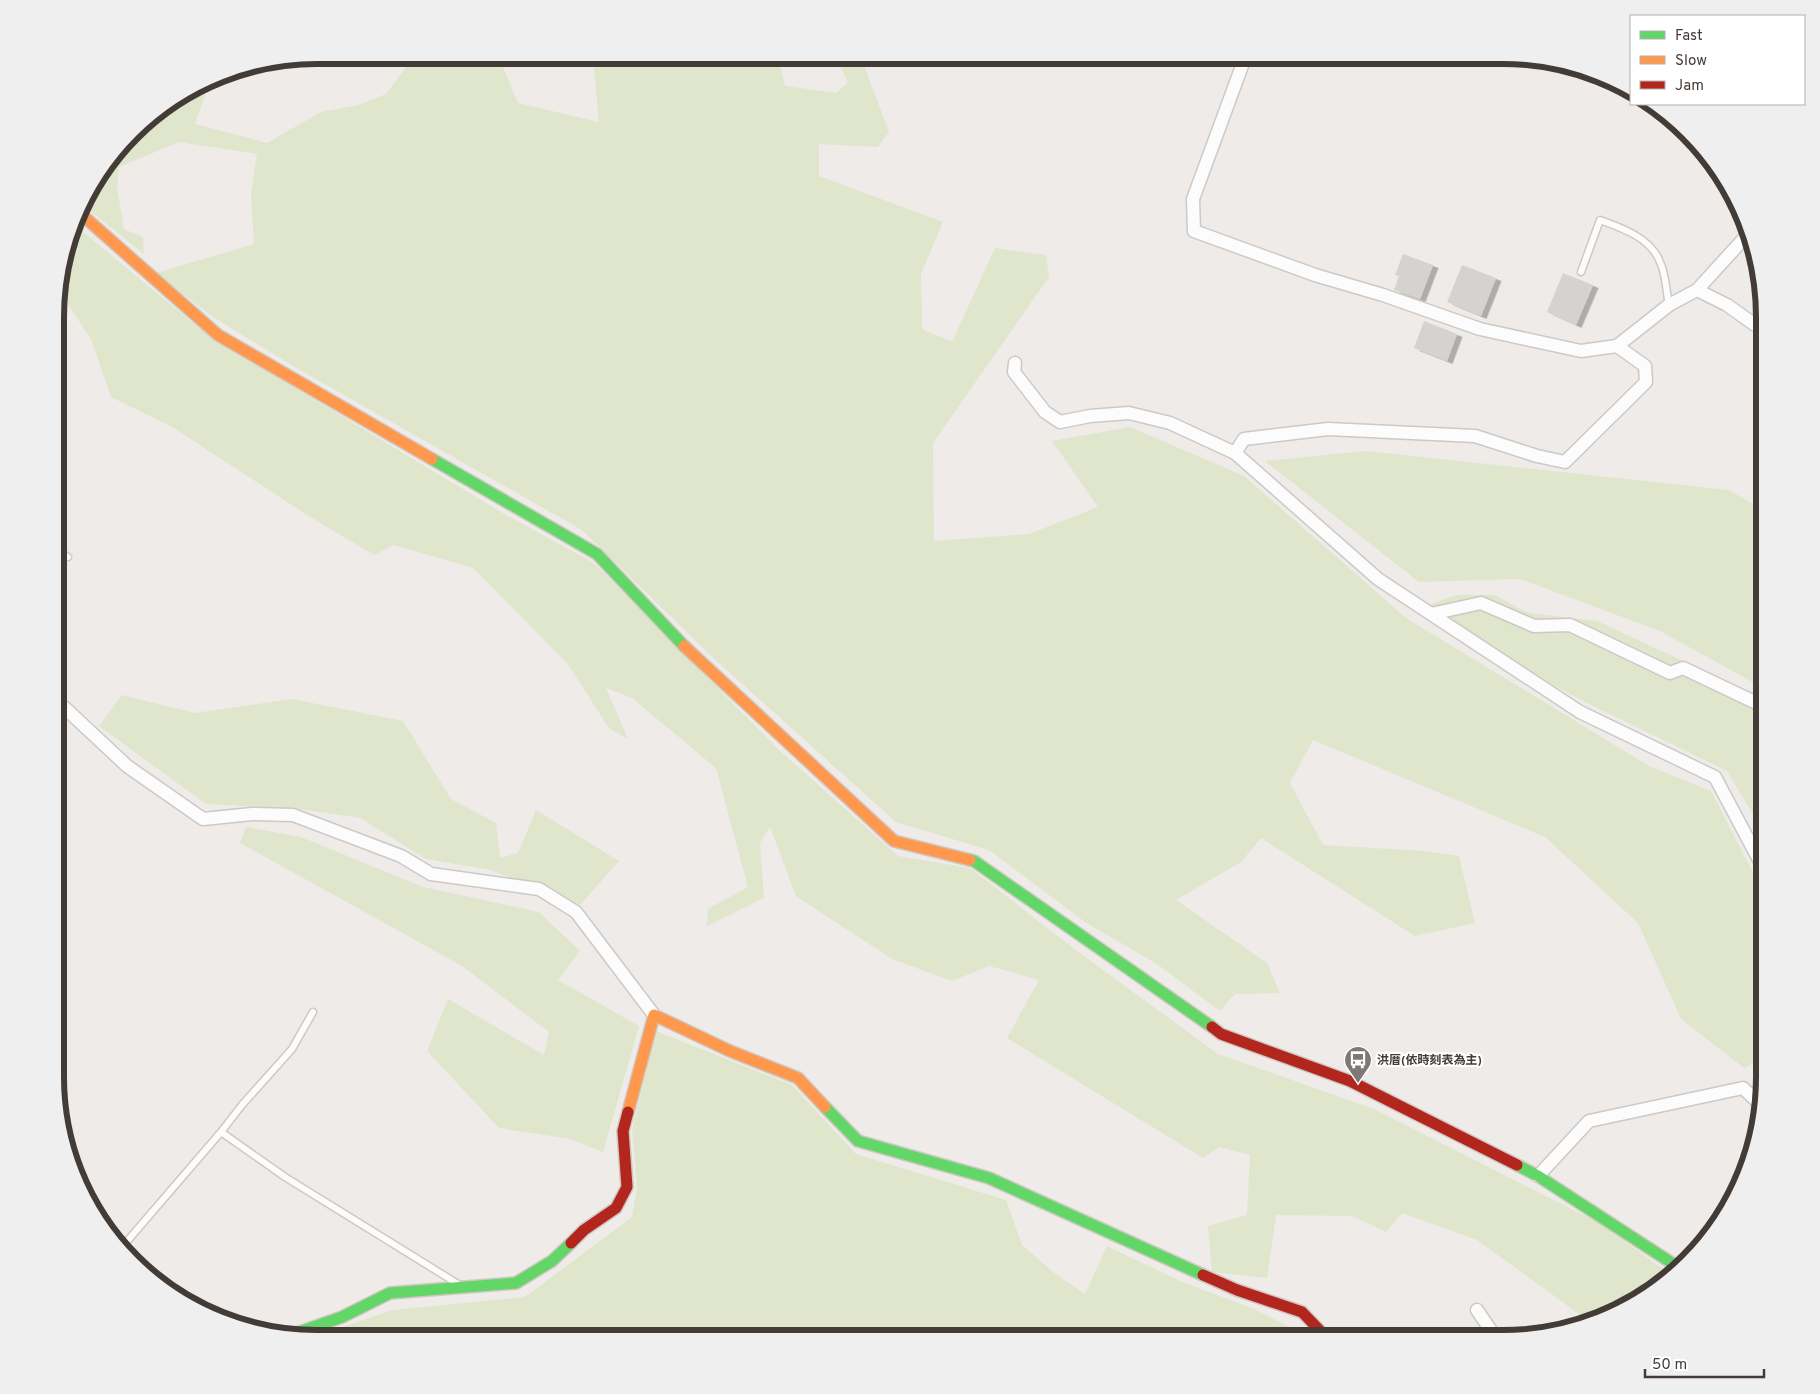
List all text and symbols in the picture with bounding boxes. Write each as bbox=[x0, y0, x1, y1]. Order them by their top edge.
legend bbox=[1630, 15, 1805, 105]
text: Fast bbox=[1675, 27, 1703, 46]
text: Slow bbox=[1675, 52, 1707, 71]
text: Jam bbox=[1675, 77, 1704, 96]
bus stop icon: 洪厝(依時刻表為主) bbox=[1343, 1045, 1373, 1084]
place label: 洪厝(依時刻表為主) bbox=[1377, 1053, 1482, 1069]
scale bar bbox=[1645, 1346, 1764, 1378]
text: 50 m bbox=[1652, 1356, 1687, 1375]

